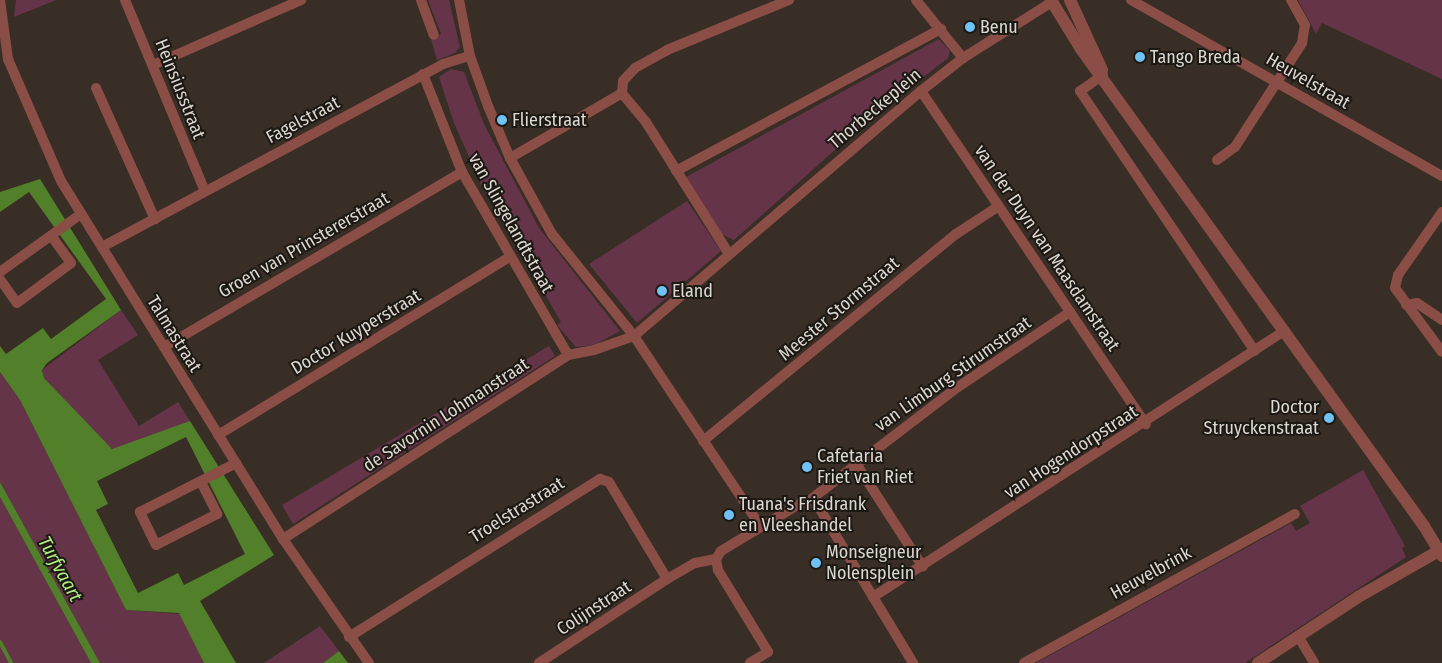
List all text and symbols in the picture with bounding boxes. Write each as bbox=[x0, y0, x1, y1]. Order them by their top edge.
place label: Benu bbox=[980, 16, 1018, 38]
marker: Benu bbox=[964, 21, 976, 33]
street label: Heinsiusstraat bbox=[150, 36, 210, 142]
place label: Tango Breda bbox=[1150, 46, 1241, 68]
street label: Heuvelstraat bbox=[1262, 48, 1354, 114]
marker: Tango Breda bbox=[1134, 51, 1146, 63]
street label: Thorbeckeplein bbox=[824, 64, 926, 154]
street label: Fagelstraat bbox=[263, 92, 343, 148]
place label: Flierstraat bbox=[512, 109, 587, 131]
marker: Flierstraat bbox=[496, 114, 508, 126]
street label: van der Duyn van Maasdamstraat bbox=[970, 141, 1124, 355]
street label: van Slingelandtstraat bbox=[464, 149, 558, 297]
street label: Groen van Prinstererstraat bbox=[215, 187, 393, 303]
street label: Meester Stormstraat bbox=[775, 252, 903, 366]
place label: Eland bbox=[672, 280, 713, 302]
street label: Doctor Kuyperstraat bbox=[287, 285, 425, 379]
marker: Eland bbox=[656, 285, 668, 297]
street label: Talmastraat bbox=[142, 292, 206, 376]
street label: van Limburg Stirumstraat bbox=[871, 312, 1035, 436]
street label: de Savornin Lohmanstraat bbox=[359, 353, 533, 477]
place label: Doctor Struyckenstraat bbox=[1203, 397, 1319, 439]
street label: van Hogendorpstraat bbox=[1000, 401, 1142, 503]
marker: Doctor Struyckenstraat bbox=[1323, 412, 1335, 424]
place label: Cafetaria Friet van Riet bbox=[817, 446, 913, 488]
marker: Cafetaria Friet van Riet bbox=[801, 461, 813, 473]
street label: Troelstrastraat bbox=[466, 472, 568, 548]
place label: Tuana's Frisdrank en Vleeshandel bbox=[739, 494, 866, 536]
marker: Tuana's Frisdrank en Vleeshandel bbox=[723, 509, 735, 521]
water label: Turfvaart bbox=[33, 532, 87, 606]
place label: Monseigneur Nolensplein bbox=[826, 542, 921, 584]
street label: Heuvelbrink bbox=[1107, 542, 1195, 604]
marker: Monseigneur Nolensplein bbox=[810, 557, 822, 569]
street label: Colijnstraat bbox=[553, 576, 635, 640]

